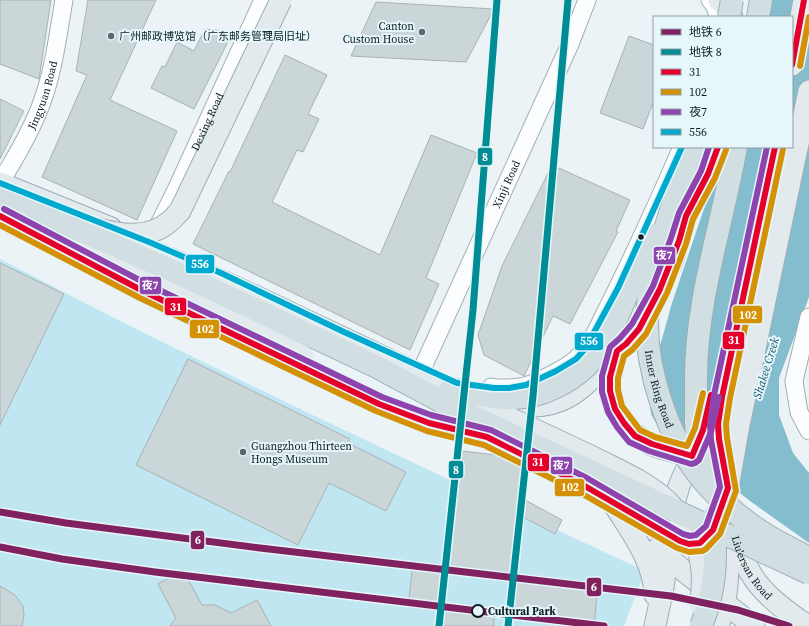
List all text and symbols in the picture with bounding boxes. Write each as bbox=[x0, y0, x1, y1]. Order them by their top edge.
legend bbox=[653, 16, 793, 148]
place label: Canton Custom House bbox=[343, 19, 414, 47]
text: 地铁 6 bbox=[689, 24, 722, 40]
marker: Canton Custom House bbox=[417, 27, 427, 37]
place label: 广州邮政博览馆（广东邮务管理局旧址） bbox=[119, 29, 317, 44]
marker: 广州邮政博览馆（广东邮务管理局旧址） bbox=[106, 31, 116, 41]
text: 地铁 8 bbox=[689, 44, 722, 60]
street label: Jingyuan Road bbox=[24, 59, 61, 133]
text: 31 bbox=[689, 64, 701, 80]
text: 102 bbox=[689, 84, 707, 100]
street label: Dexing Road bbox=[188, 90, 228, 153]
text: 夜7 bbox=[689, 104, 707, 120]
text: 556 bbox=[689, 124, 707, 140]
line badge: 8 bbox=[477, 147, 493, 166]
text: 8 bbox=[482, 150, 488, 165]
street label: Xinji Road bbox=[489, 157, 524, 211]
unlabelled marker bbox=[636, 232, 646, 242]
line badge: 夜7 bbox=[653, 246, 676, 265]
text: 夜7 bbox=[656, 248, 673, 263]
line badge: 556 bbox=[185, 254, 215, 274]
text: 556 bbox=[191, 257, 209, 272]
line badge: 夜7 bbox=[139, 276, 162, 295]
text: 夜7 bbox=[142, 278, 159, 293]
line badge: 31 bbox=[164, 297, 187, 316]
text: 31 bbox=[170, 300, 182, 315]
line badge: 102 bbox=[732, 305, 763, 324]
text: 102 bbox=[739, 308, 757, 323]
line badge: 102 bbox=[189, 319, 220, 339]
text: 102 bbox=[196, 322, 214, 337]
line badge: 31 bbox=[722, 331, 745, 350]
line badge: 556 bbox=[574, 332, 604, 351]
text: 31 bbox=[728, 333, 740, 348]
text: 556 bbox=[580, 334, 598, 349]
water label: Shakee Creek bbox=[749, 335, 783, 401]
street label: Inner Ring Road bbox=[641, 349, 677, 431]
place label: Guangzhou Thirteen Hongs Museum bbox=[251, 439, 352, 467]
marker: Guangzhou Thirteen Hongs Museum bbox=[238, 447, 248, 457]
line badge: 31 bbox=[527, 453, 550, 472]
text: 31 bbox=[532, 455, 544, 470]
line badge: 夜7 bbox=[550, 456, 573, 475]
text: 夜7 bbox=[553, 458, 570, 473]
line badge: 8 bbox=[448, 460, 464, 479]
text: 8 bbox=[453, 463, 459, 478]
line badge: 102 bbox=[554, 478, 585, 497]
text: 102 bbox=[561, 480, 579, 495]
line badge: 6 bbox=[190, 530, 205, 550]
text: 6 bbox=[195, 533, 201, 548]
street label: Liu'ersan Road bbox=[728, 534, 776, 604]
line badge: 6 bbox=[586, 577, 602, 597]
text: 6 bbox=[591, 580, 597, 595]
marker: Cultural Park bbox=[471, 604, 485, 618]
place label: Cultural Park bbox=[488, 604, 556, 619]

